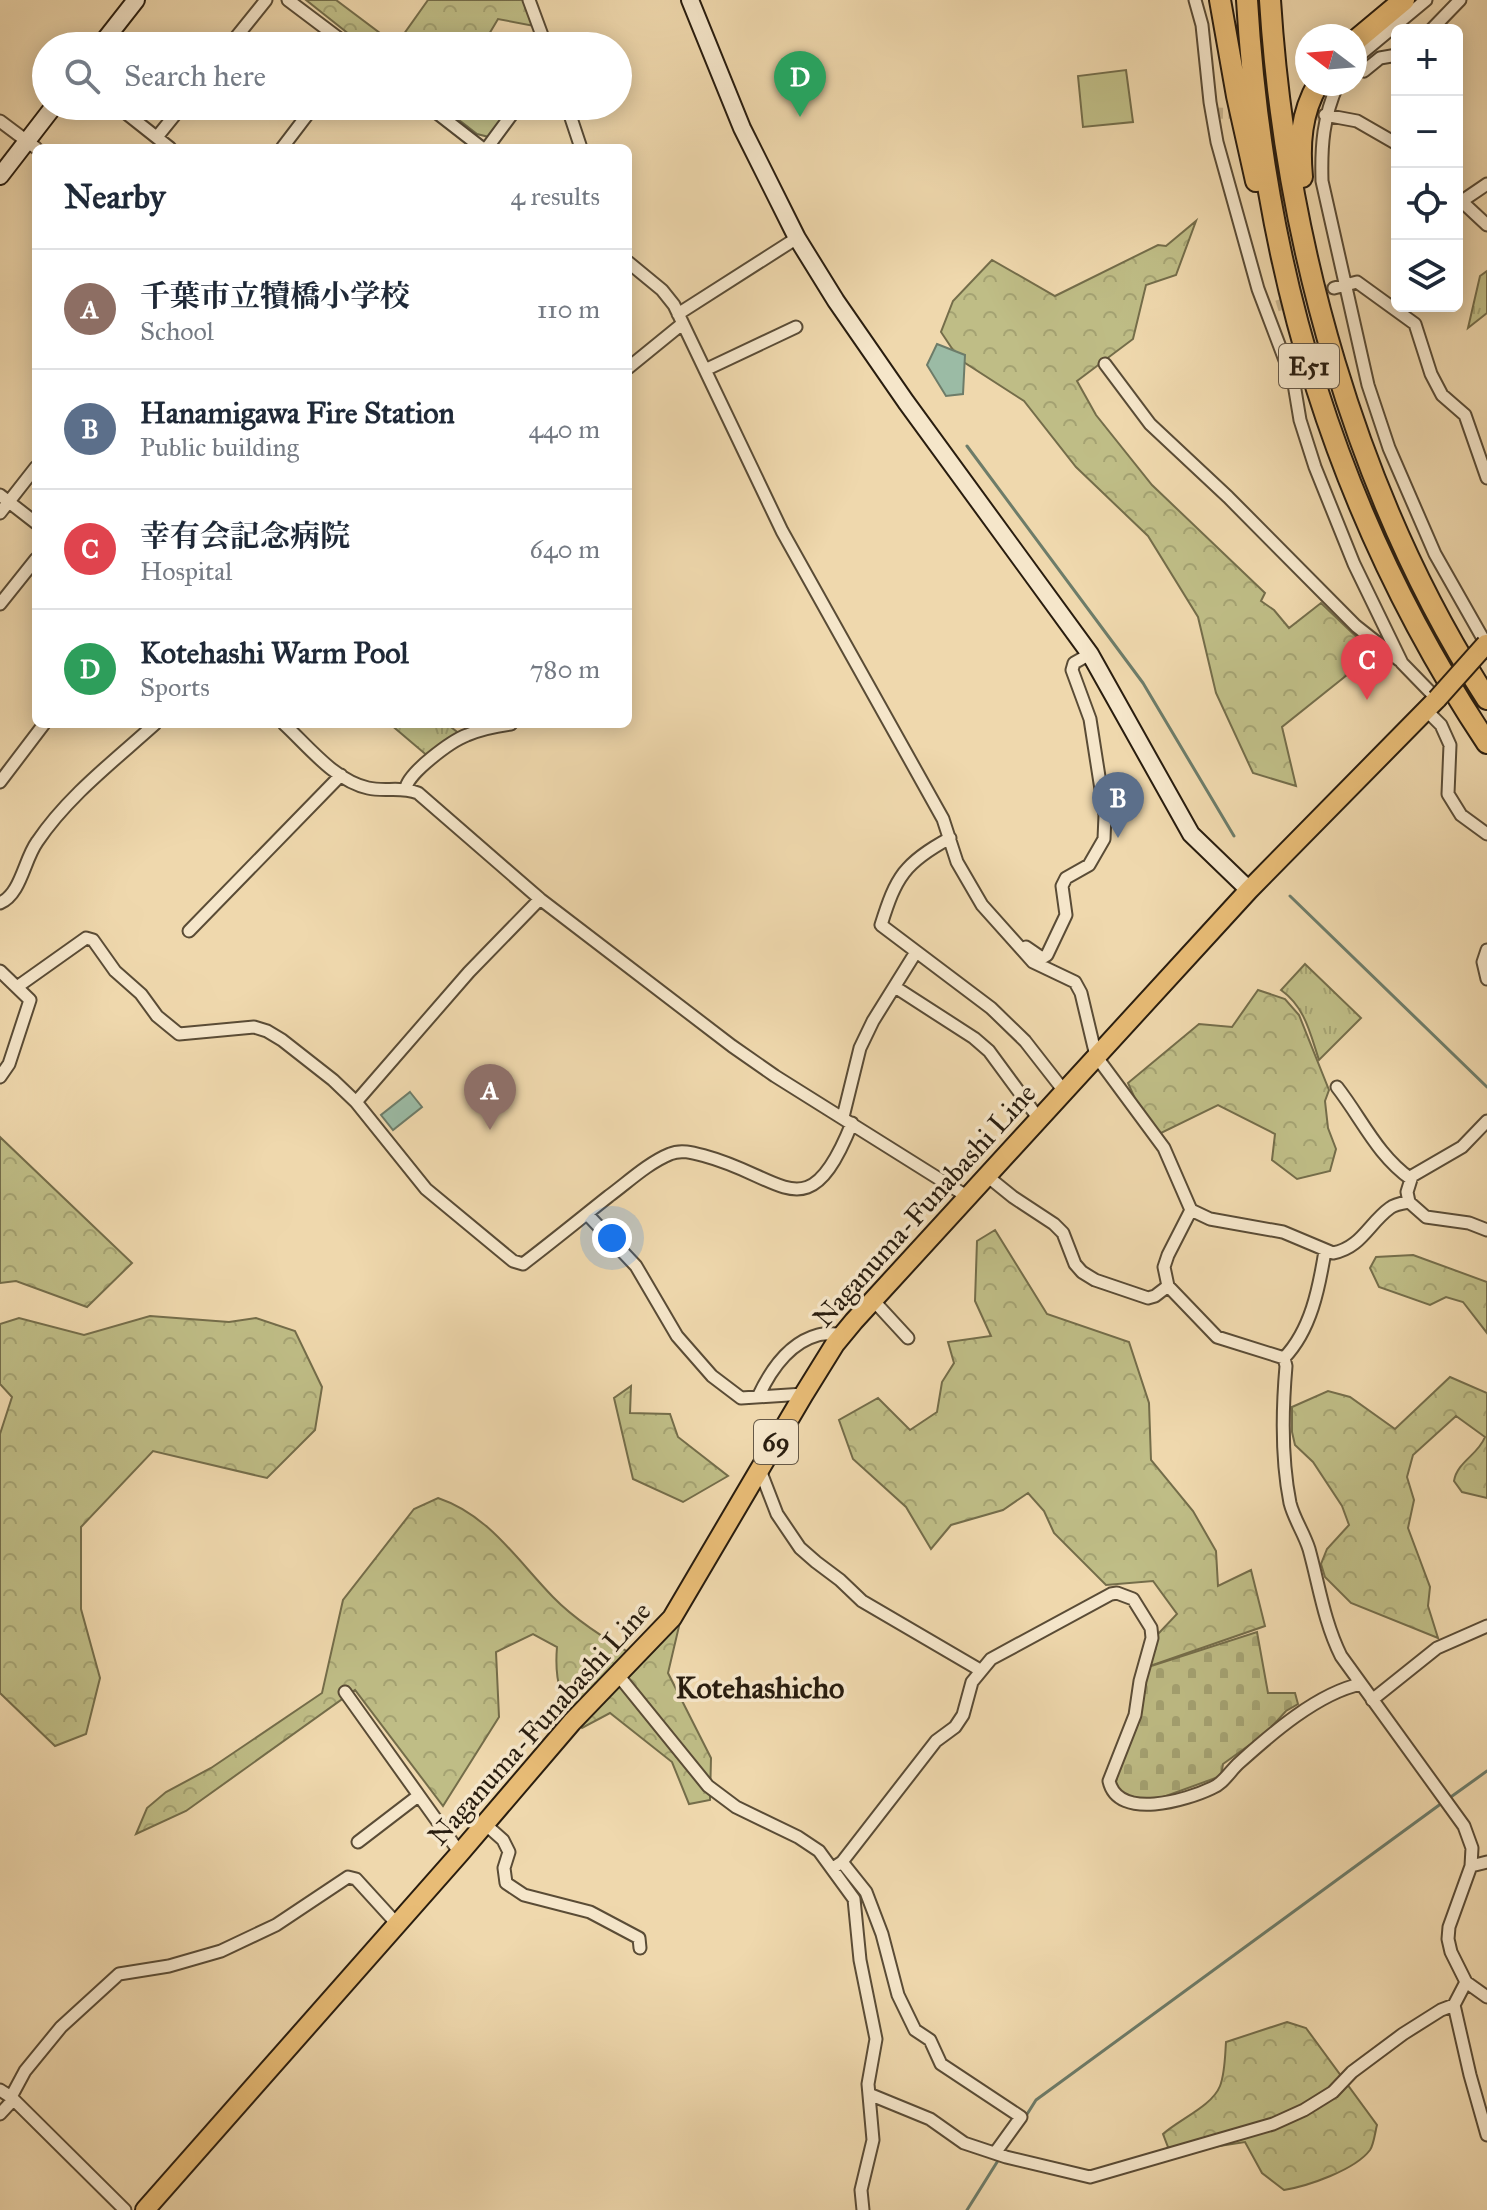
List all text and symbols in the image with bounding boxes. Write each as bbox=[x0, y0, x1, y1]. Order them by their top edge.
north arrow bbox=[1295, 24, 1367, 96]
map controls bbox=[1391, 24, 1463, 312]
button: + bbox=[1391, 24, 1463, 96]
search box bbox=[32, 32, 632, 120]
pin: D bbox=[774, 51, 826, 117]
icon: search bbox=[60, 54, 104, 98]
text: Search here bbox=[124, 58, 266, 94]
button: − bbox=[1391, 96, 1463, 168]
button: locate bbox=[1391, 168, 1463, 240]
text: Nearby bbox=[64, 176, 166, 217]
text: 4 results bbox=[511, 180, 600, 212]
button: layers bbox=[1391, 240, 1463, 312]
text: 千葉市立犢橋小学校 bbox=[140, 278, 410, 314]
text: A bbox=[81, 293, 99, 325]
text: 110 m bbox=[537, 293, 600, 325]
text: School bbox=[140, 315, 214, 347]
road number: E51 bbox=[1279, 344, 1339, 388]
text: Hanamigawa Fire Station bbox=[140, 395, 455, 431]
text: B bbox=[81, 413, 99, 445]
text: 440 m bbox=[528, 413, 600, 445]
text: Public building bbox=[140, 431, 299, 463]
text: 幸有会記念病院 bbox=[140, 518, 350, 554]
text: C bbox=[81, 533, 99, 565]
text: 640 m bbox=[530, 533, 600, 565]
text: Hospital bbox=[140, 555, 232, 587]
pin: C bbox=[1341, 634, 1393, 700]
text: Kotehashi Warm Pool bbox=[140, 635, 409, 671]
text: D bbox=[80, 653, 100, 685]
text: 780 m bbox=[530, 653, 600, 685]
text: Sports bbox=[140, 671, 210, 703]
pin: B bbox=[1092, 772, 1144, 838]
pin: A bbox=[464, 1064, 516, 1130]
street label: Naganuma-Funabashi Line bbox=[805, 1076, 1043, 1335]
your location bbox=[592, 1218, 632, 1258]
road number: 69 bbox=[754, 1420, 798, 1464]
street label: Naganuma-Funabashi Line bbox=[420, 1594, 658, 1853]
district label: Kotehashicho bbox=[676, 1670, 844, 1706]

